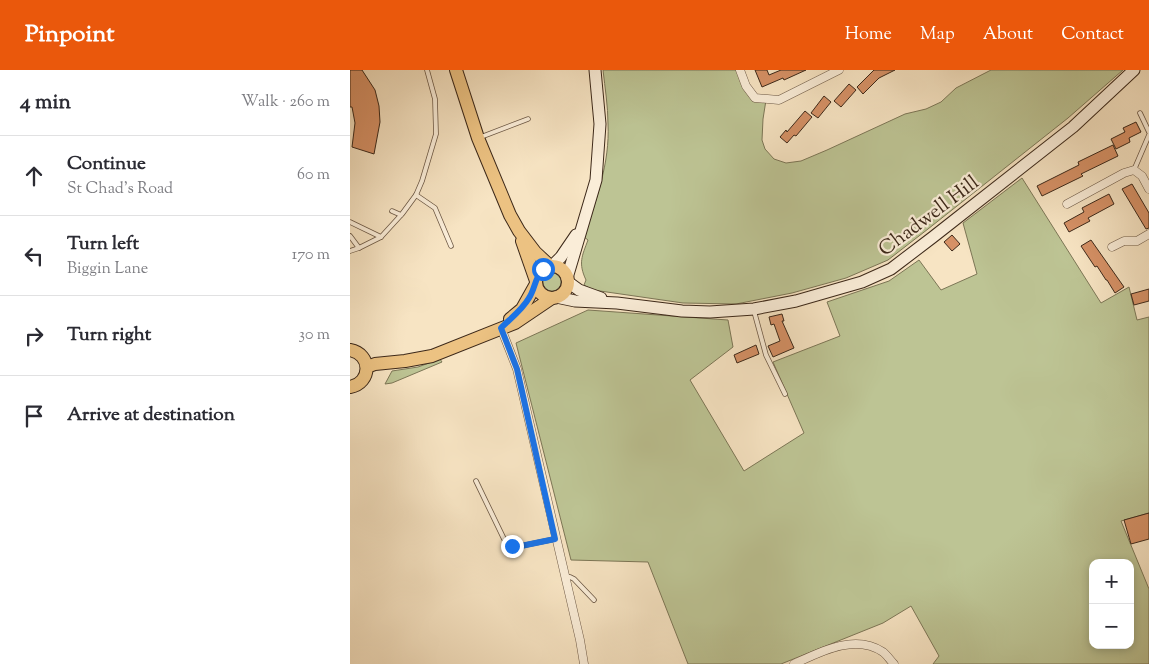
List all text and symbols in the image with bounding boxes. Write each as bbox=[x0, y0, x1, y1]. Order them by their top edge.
text: Pinpoint bbox=[25, 18, 114, 52]
text: Home bbox=[845, 22, 892, 48]
text: Map bbox=[920, 22, 955, 48]
text: About bbox=[983, 22, 1033, 48]
text: Contact bbox=[1061, 22, 1124, 48]
text: 4 min bbox=[20, 88, 71, 118]
text: Walk · 260 m bbox=[241, 91, 330, 114]
text: Continue bbox=[67, 151, 146, 178]
icon: ahead bbox=[20, 162, 48, 190]
text: 60 m bbox=[297, 164, 330, 187]
street label: Chadwell Hill bbox=[873, 169, 986, 265]
text: St Chad's Road bbox=[67, 178, 173, 201]
text: Turn left bbox=[67, 231, 139, 258]
icon: left bbox=[20, 242, 48, 270]
text: 170 m bbox=[292, 244, 330, 267]
text: Biggin Lane bbox=[67, 258, 148, 281]
route start bbox=[532, 258, 555, 281]
icon: right bbox=[20, 322, 48, 350]
text: Turn right bbox=[67, 322, 151, 349]
text: 30 m bbox=[299, 324, 330, 347]
icon: arrive bbox=[20, 402, 48, 430]
text: Arrive at destination bbox=[67, 402, 235, 429]
route end bbox=[501, 535, 524, 558]
map controls bbox=[1089, 559, 1134, 649]
button: + bbox=[1089, 559, 1134, 604]
button: − bbox=[1089, 604, 1134, 649]

